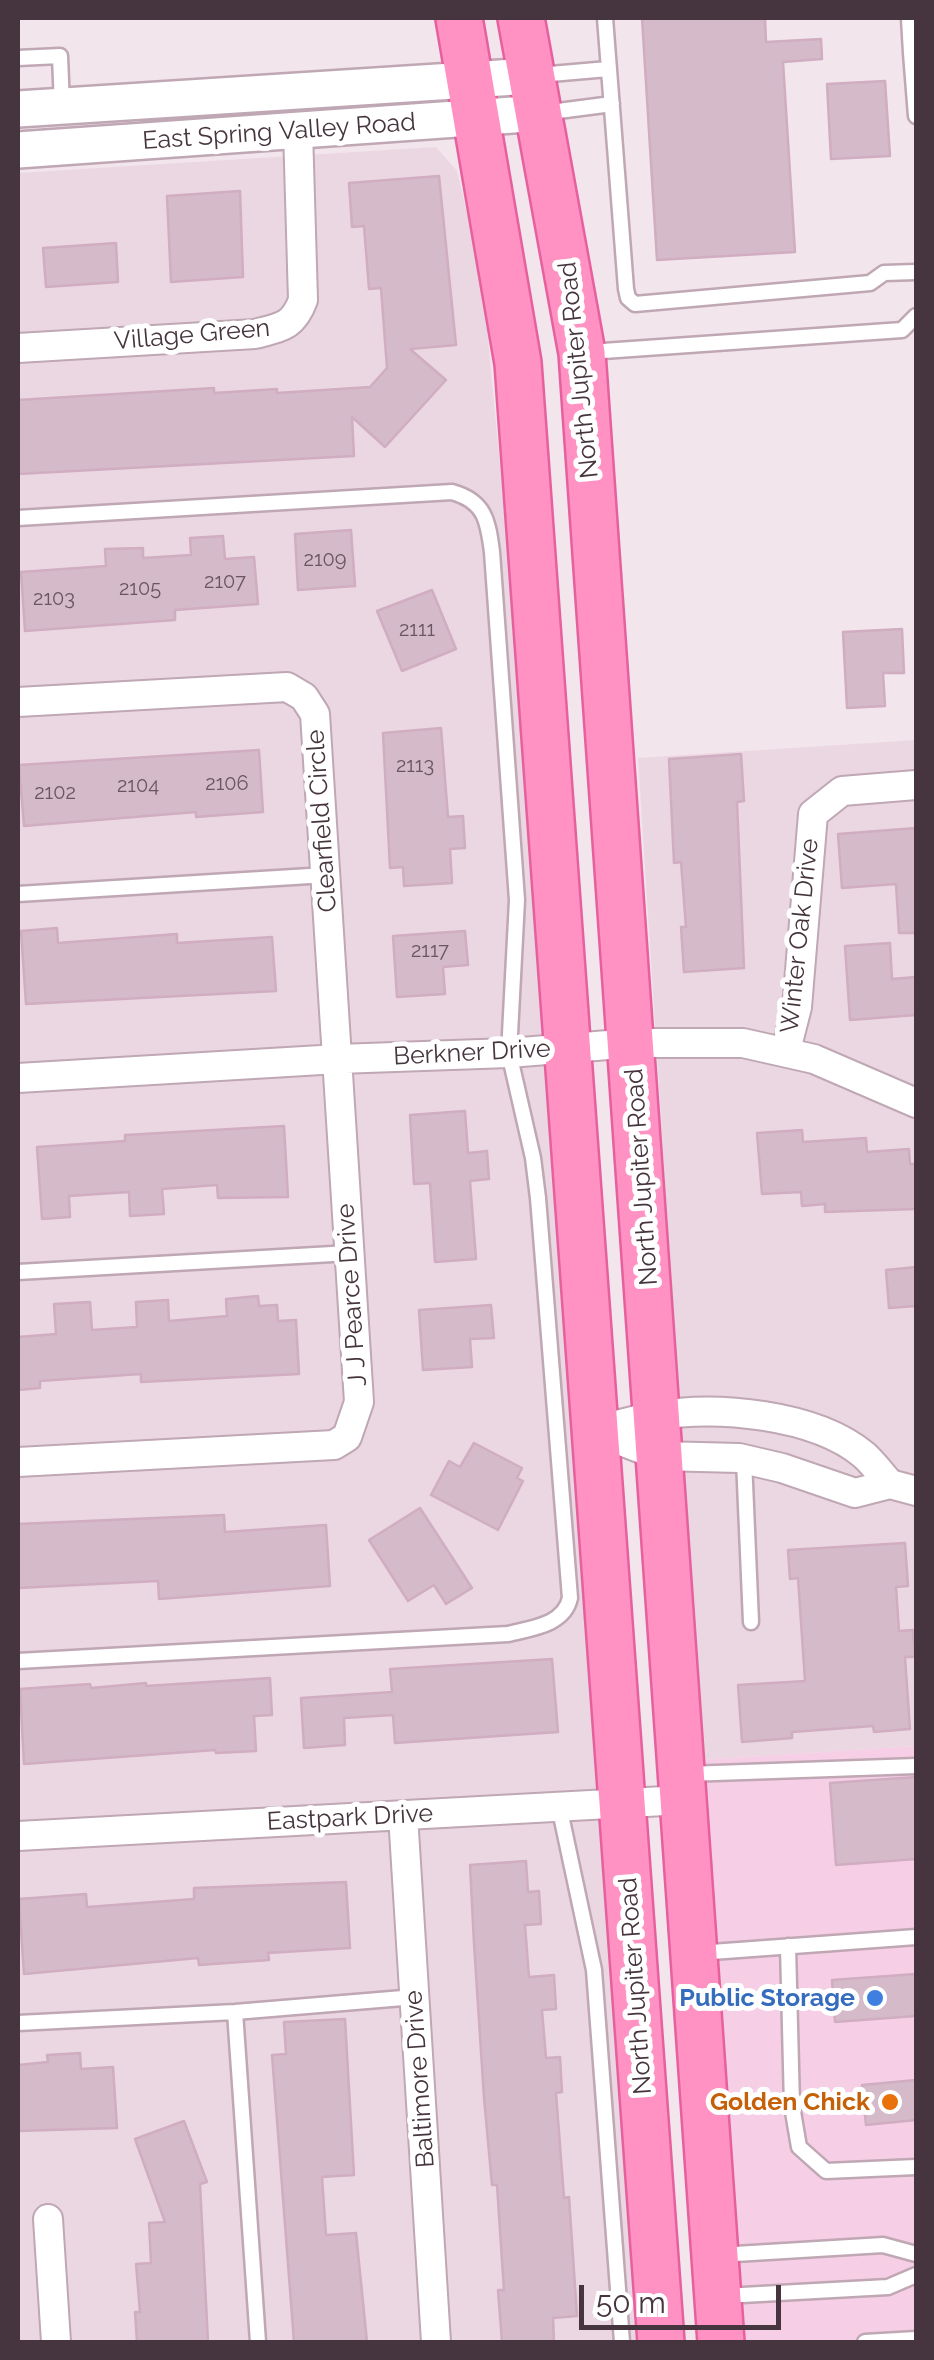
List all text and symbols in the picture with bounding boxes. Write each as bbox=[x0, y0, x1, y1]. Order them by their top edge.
street label: East Spring Valley Road bbox=[141, 107, 417, 157]
street label: North Jupiter Road bbox=[553, 260, 605, 480]
street label: Village Green bbox=[113, 313, 271, 357]
house number: 2109 bbox=[304, 548, 346, 572]
house number: 2107 bbox=[204, 570, 246, 594]
house number: 2105 bbox=[119, 577, 161, 601]
house number: 2103 bbox=[33, 587, 75, 611]
house number: 2111 bbox=[399, 618, 435, 642]
street label: Clearfield Circle bbox=[301, 729, 343, 913]
house number: 2113 bbox=[396, 754, 434, 778]
house number: 2106 bbox=[205, 772, 249, 796]
house number: 2104 bbox=[117, 774, 159, 798]
house number: 2102 bbox=[34, 781, 76, 805]
street label: Winter Oak Drive bbox=[775, 837, 825, 1035]
house number: 2117 bbox=[411, 939, 449, 963]
street label: Berkner Drive bbox=[393, 1034, 551, 1072]
street label: North Jupiter Road bbox=[619, 1067, 665, 1287]
street label: J J Pearce Drive bbox=[331, 1203, 373, 1387]
street label: Eastpark Drive bbox=[266, 1799, 434, 1837]
street label: North Jupiter Road bbox=[613, 1876, 659, 2096]
place label: Public Storage bbox=[679, 1983, 855, 2013]
marker: Public Storage bbox=[864, 1987, 886, 2009]
street label: Baltimore Drive bbox=[399, 1989, 441, 2169]
place label: Golden Chick bbox=[710, 2087, 870, 2117]
marker: Golden Chick bbox=[879, 2091, 901, 2113]
scale bar bbox=[584, 2265, 786, 2327]
text: 50 m bbox=[596, 2285, 666, 2320]

